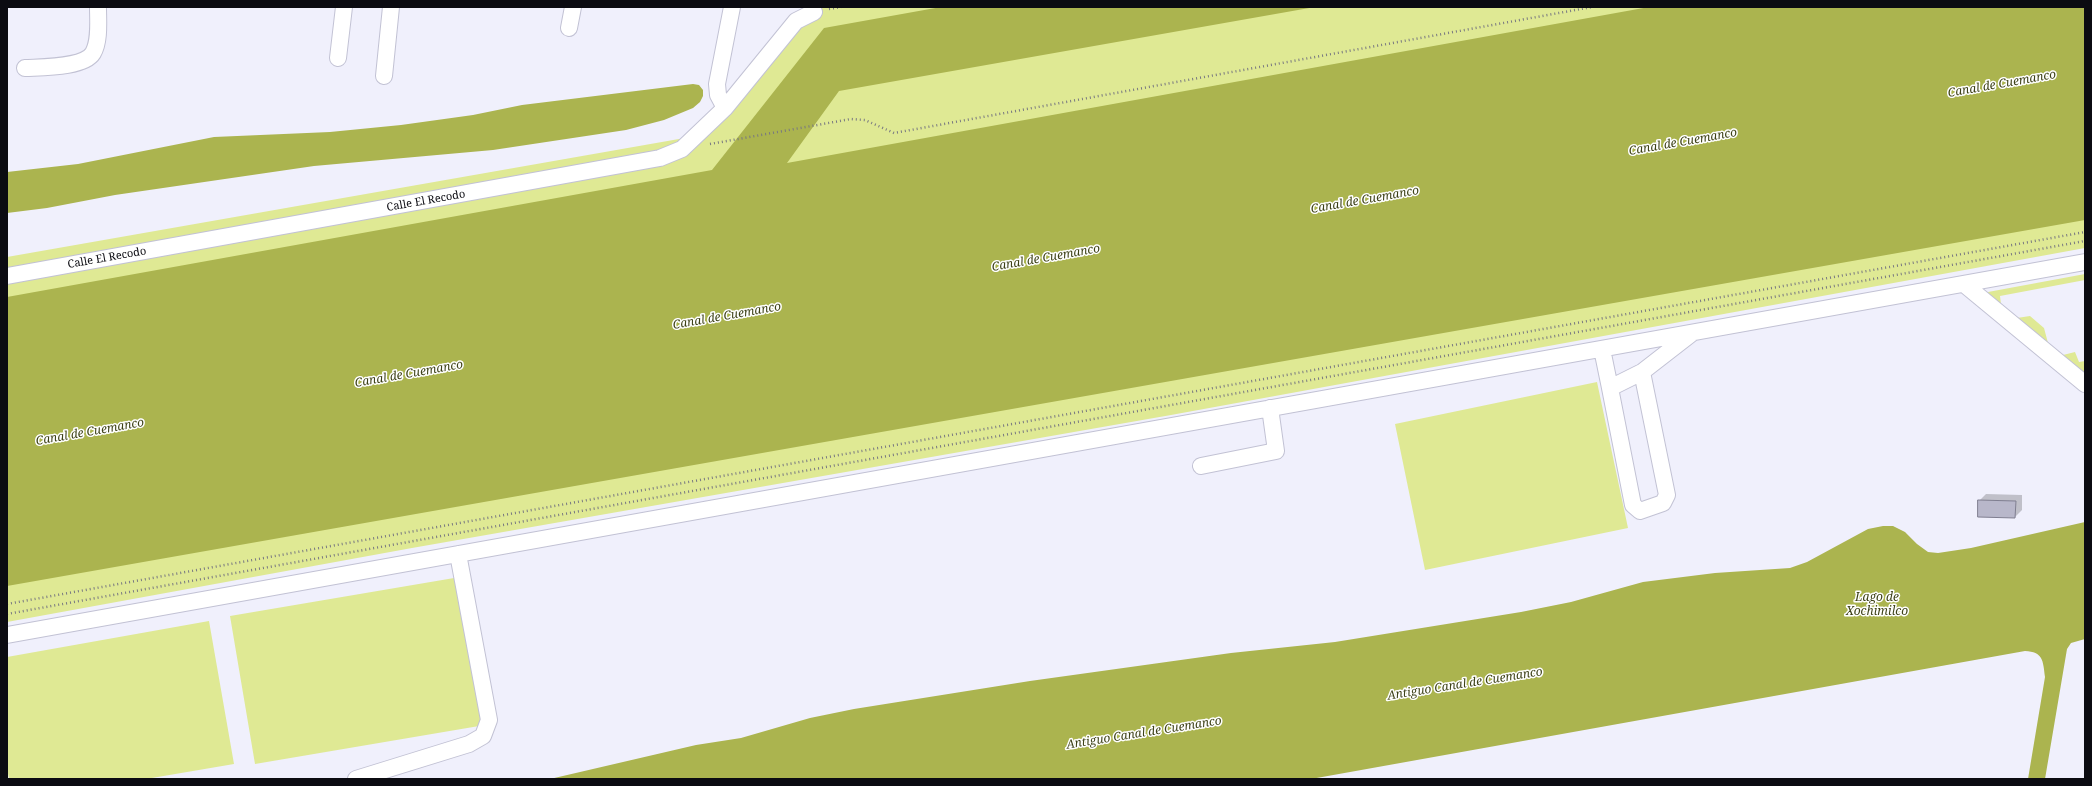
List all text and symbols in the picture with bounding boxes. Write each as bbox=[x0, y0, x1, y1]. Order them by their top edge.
water label: Canal de Cuemanco bbox=[1947, 67, 2057, 101]
water label: Canal de Cuemanco bbox=[1628, 125, 1738, 159]
water label: Canal de Cuemanco bbox=[1310, 183, 1420, 217]
street label: Calle El Recodo bbox=[386, 188, 466, 214]
water label: Canal de Cuemanco bbox=[991, 241, 1101, 275]
street label: Calle El Recodo bbox=[67, 245, 147, 271]
water label: Canal de Cuemanco bbox=[672, 299, 782, 333]
water label: Canal de Cuemanco bbox=[354, 357, 464, 391]
water label: Canal de Cuemanco bbox=[35, 415, 145, 449]
water label: Lago de Xochimilco bbox=[1846, 591, 1908, 619]
water label: Antiguo Canal de Cuemanco bbox=[1386, 665, 1544, 703]
water label: Antiguo Canal de Cuemanco bbox=[1065, 714, 1223, 752]

